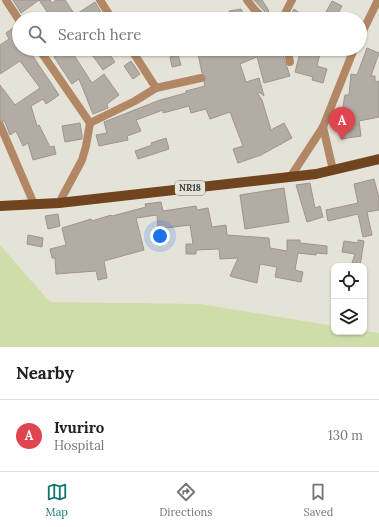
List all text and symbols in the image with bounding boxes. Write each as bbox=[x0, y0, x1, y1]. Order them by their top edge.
search box bbox=[12, 12, 367, 56]
icon: search bbox=[26, 23, 48, 45]
text: Search here bbox=[58, 25, 141, 44]
pin: A bbox=[329, 107, 355, 140]
road number: NR18 bbox=[175, 181, 205, 195]
your location bbox=[150, 226, 170, 246]
map controls bbox=[331, 263, 367, 335]
button: locate bbox=[331, 263, 367, 299]
button: layers bbox=[331, 299, 367, 335]
text: Nearby bbox=[16, 362, 74, 384]
text: Ivuriro bbox=[54, 418, 104, 437]
text: A bbox=[25, 427, 33, 444]
text: 130 m bbox=[328, 427, 363, 444]
text: Hospital bbox=[54, 437, 104, 454]
tab: Map bbox=[46, 481, 68, 519]
tab: Directions bbox=[159, 481, 212, 519]
tab: Saved bbox=[304, 481, 333, 519]

